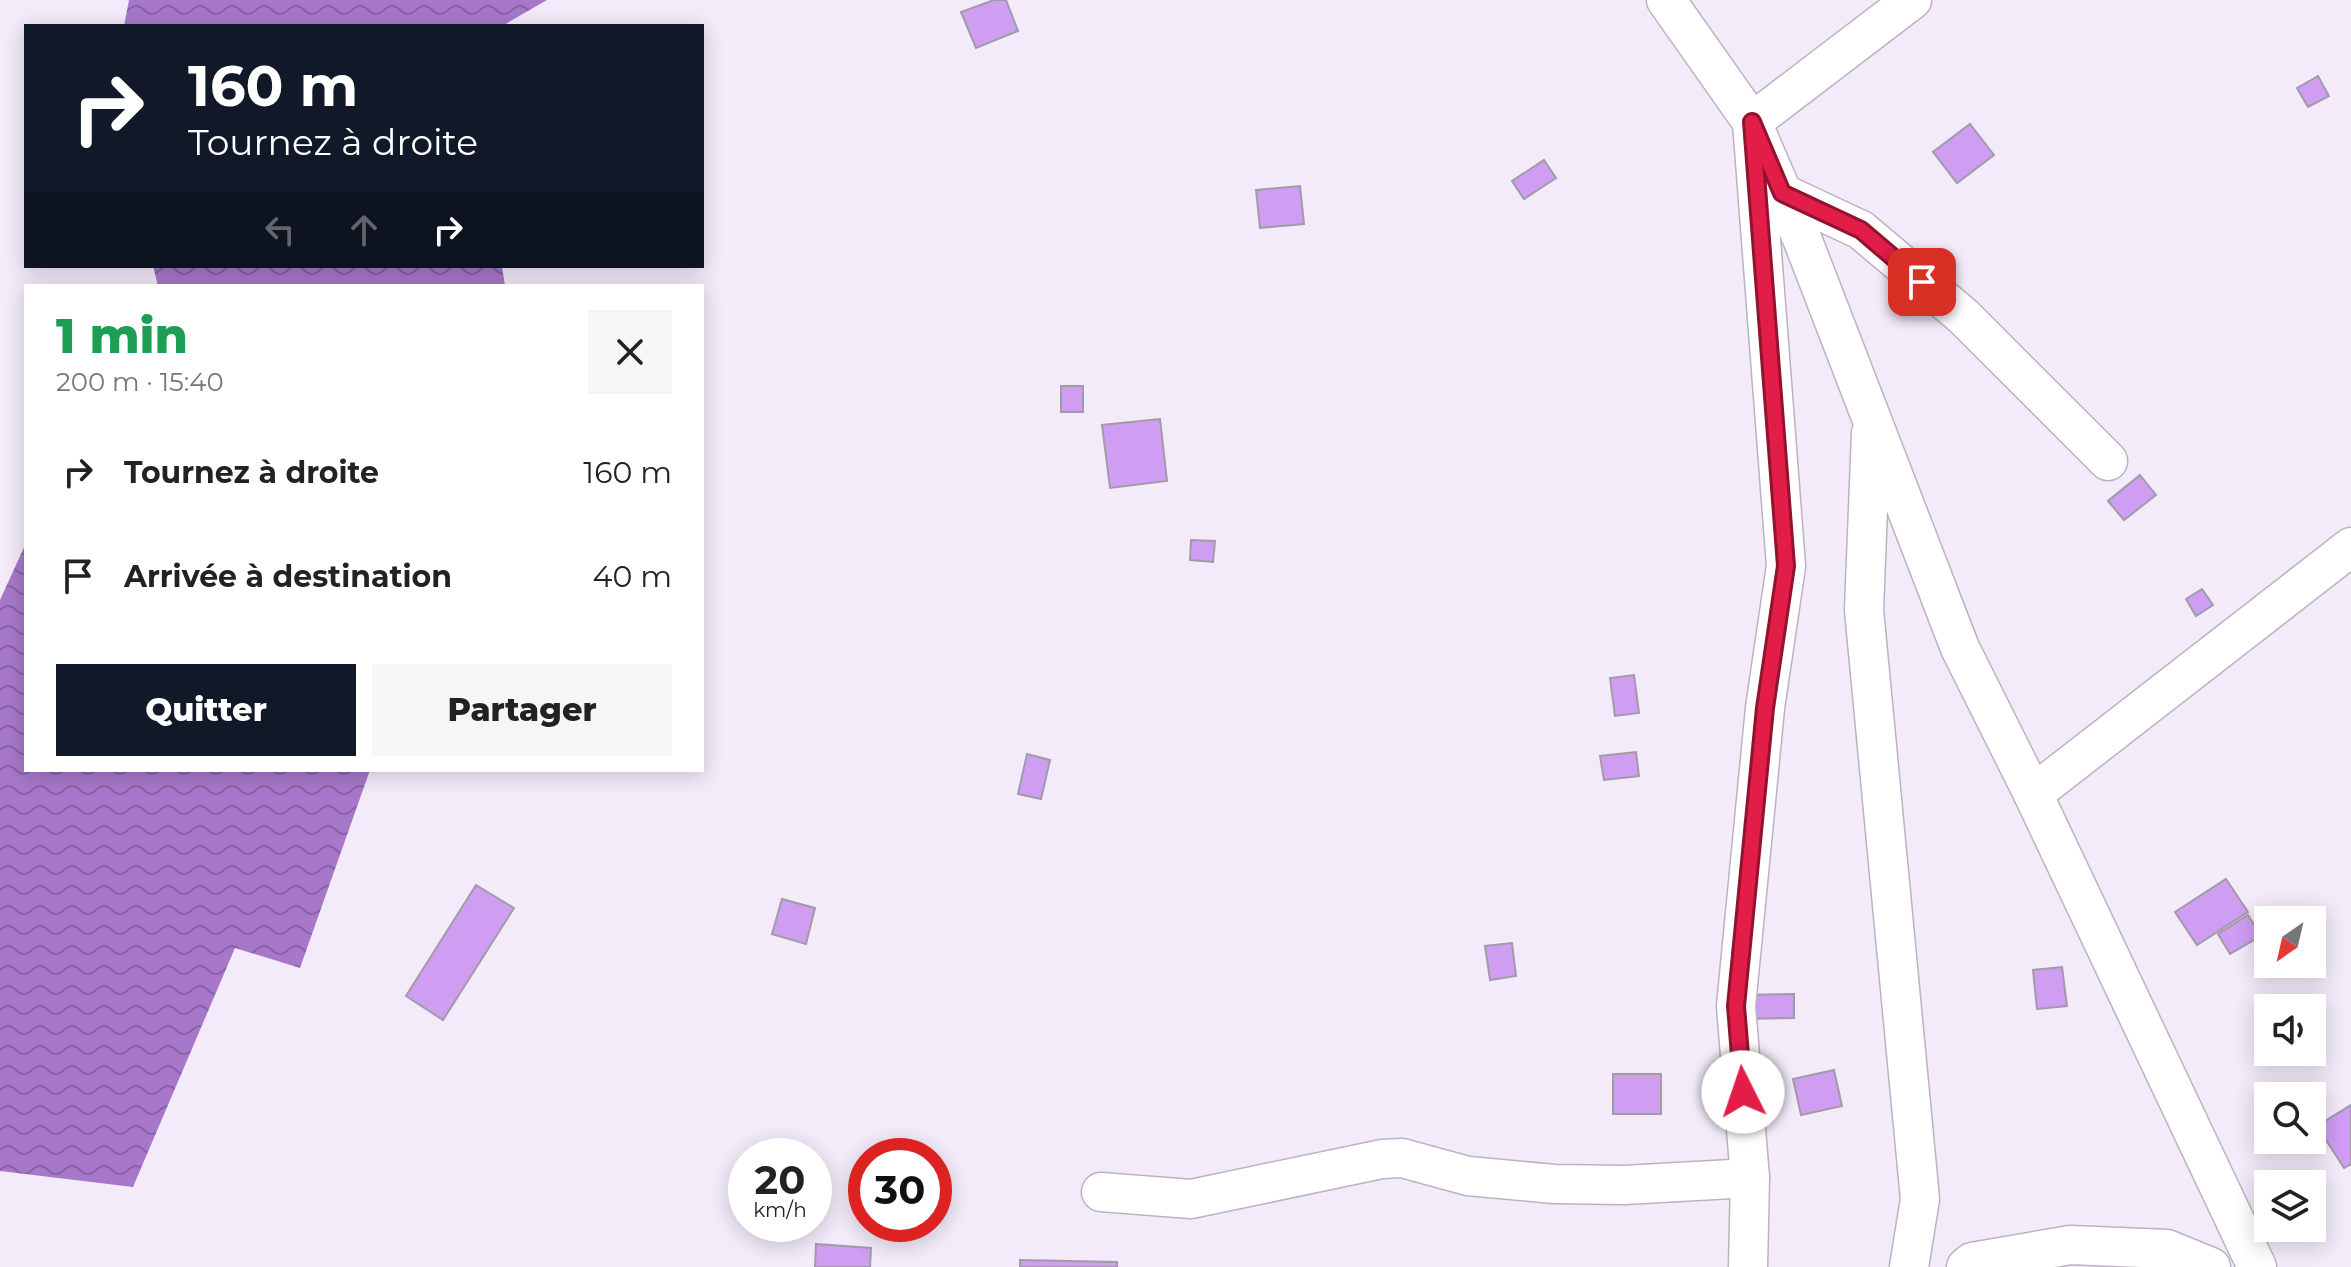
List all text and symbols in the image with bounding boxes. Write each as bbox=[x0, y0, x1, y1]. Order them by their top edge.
text: 160 m bbox=[188, 52, 358, 120]
icon: right bbox=[56, 56, 160, 160]
text: Tournez à droite bbox=[188, 120, 478, 164]
icon: left bbox=[258, 208, 302, 252]
icon: ahead bbox=[342, 208, 386, 252]
icon: right bbox=[426, 208, 470, 252]
pin bbox=[1888, 248, 1956, 316]
icon: arrive bbox=[1900, 260, 1944, 304]
text: 1 min bbox=[56, 307, 188, 365]
button: close bbox=[588, 310, 672, 394]
text: 200 m · 15:40 bbox=[56, 366, 224, 398]
icon: right bbox=[56, 450, 100, 494]
text: Tournez à droite bbox=[124, 454, 379, 491]
text: 160 m bbox=[583, 454, 672, 491]
icon: arrive bbox=[56, 554, 100, 598]
text: Arrivée à destination bbox=[124, 558, 452, 595]
text: 40 m bbox=[593, 558, 672, 595]
button: Quitter bbox=[56, 664, 356, 756]
button: Partager bbox=[372, 664, 672, 756]
north arrow bbox=[2254, 906, 2326, 978]
map controls bbox=[2254, 906, 2326, 1242]
button: sound bbox=[2254, 994, 2326, 1066]
position arrow bbox=[1701, 1050, 1785, 1134]
button: search bbox=[2254, 1082, 2326, 1154]
speed limit sign: 30 bbox=[848, 1138, 952, 1242]
text: 20 bbox=[755, 1155, 805, 1204]
button: layers bbox=[2254, 1170, 2326, 1242]
text: km/h bbox=[753, 1198, 807, 1222]

